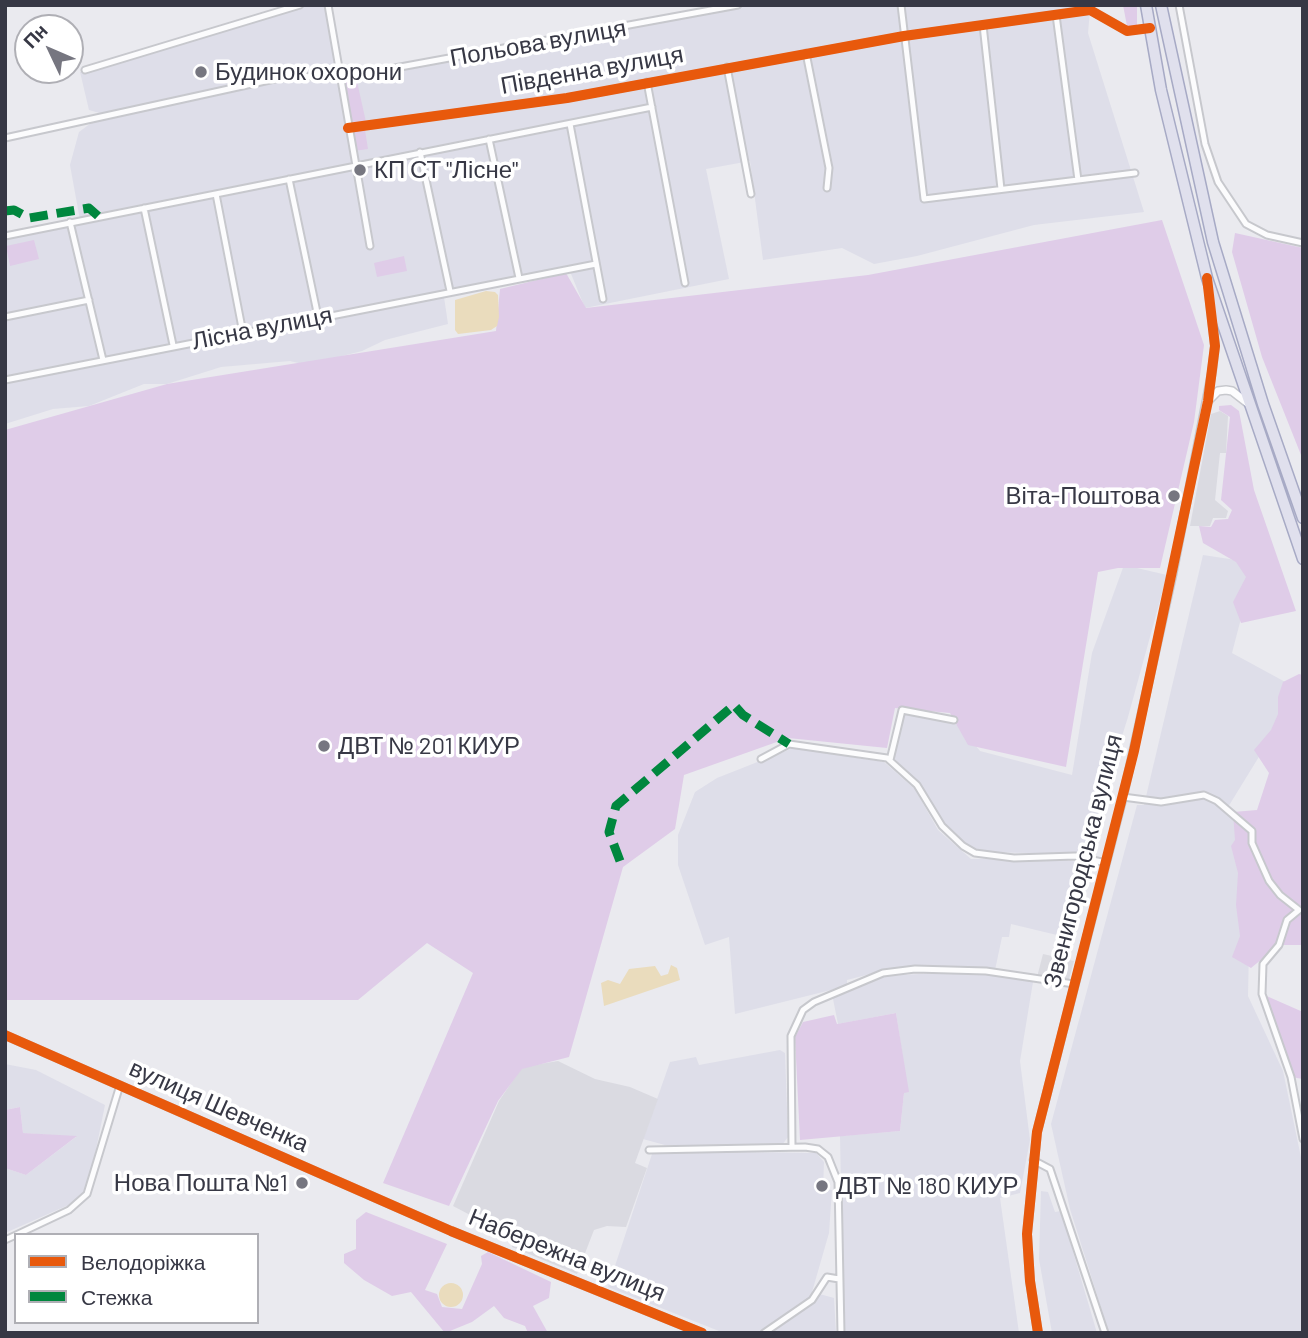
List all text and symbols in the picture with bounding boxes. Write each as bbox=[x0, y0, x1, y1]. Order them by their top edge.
street label: Польова вулиця bbox=[448, 13, 628, 73]
north arrow bbox=[14, 14, 84, 84]
text: Пн bbox=[18, 18, 52, 52]
street label: Південна вулиця bbox=[498, 40, 686, 100]
place label: Будинок охорони bbox=[215, 58, 402, 86]
marker: Будинок охорони bbox=[193, 64, 209, 80]
place label: КП СТ "Лісне" bbox=[374, 156, 518, 184]
marker: КП СТ "Лісне" bbox=[352, 162, 368, 178]
street label: Лісна вулиця bbox=[189, 300, 335, 356]
place label: Віта-Поштова bbox=[1005, 482, 1160, 510]
marker: Віта-Поштова bbox=[1166, 488, 1182, 504]
street label: Звенигородська вулиця bbox=[1038, 731, 1128, 991]
place label: ДВТ № 201 КИУР bbox=[338, 732, 520, 760]
marker: ДВТ № 201 КИУР bbox=[316, 738, 332, 754]
street label: вулиця Шевченка bbox=[125, 1054, 313, 1158]
place label: Нова Пошта №1 bbox=[114, 1169, 288, 1197]
place label: ДВТ № 180 КИУР bbox=[836, 1172, 1018, 1200]
marker: Нова Пошта №1 bbox=[294, 1175, 310, 1191]
marker: ДВТ № 180 КИУР bbox=[814, 1178, 830, 1194]
street label: Набережна вулиця bbox=[465, 1202, 669, 1308]
legend bbox=[14, 1233, 259, 1324]
text: Велодоріжка bbox=[81, 1249, 205, 1274]
text: Стежка bbox=[81, 1284, 152, 1309]

